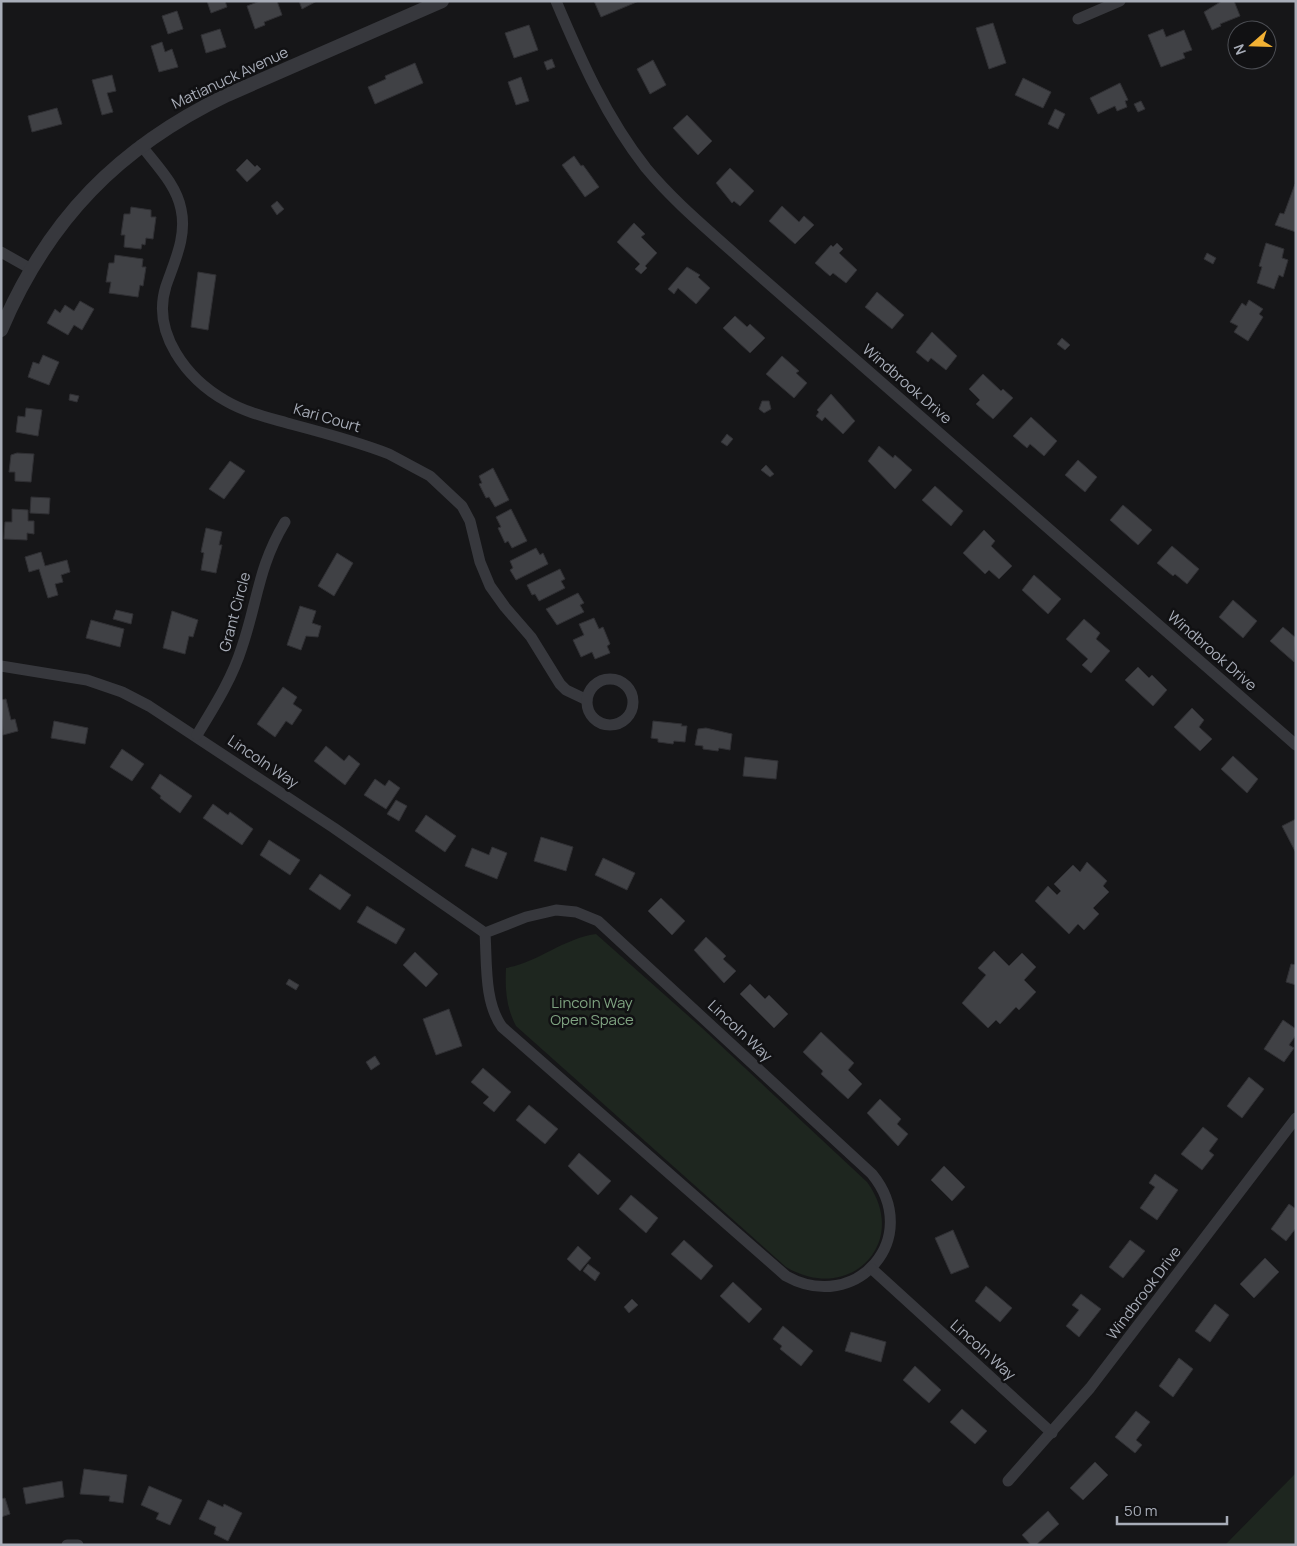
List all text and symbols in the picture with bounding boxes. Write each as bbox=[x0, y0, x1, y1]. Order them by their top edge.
north arrow bbox=[1227, 20, 1277, 70]
street label: Matianuck Avenue bbox=[168, 41, 292, 114]
text: N bbox=[1229, 42, 1250, 58]
street label: Windbrook Drive bbox=[858, 339, 957, 429]
street label: Kari Court bbox=[291, 398, 363, 437]
street label: Grant Circle bbox=[214, 569, 255, 654]
street label: Windbrook Drive bbox=[1163, 606, 1262, 696]
street label: Lincoln Way bbox=[224, 730, 303, 793]
park label: Lincoln Way Open Space bbox=[550, 992, 634, 1030]
street label: Lincoln Way bbox=[703, 995, 777, 1066]
street label: Windbrook Drive bbox=[1101, 1241, 1186, 1344]
street label: Lincoln Way bbox=[946, 1315, 1021, 1385]
scale bar bbox=[1117, 1494, 1227, 1526]
text: 50 m bbox=[1124, 1500, 1158, 1521]

